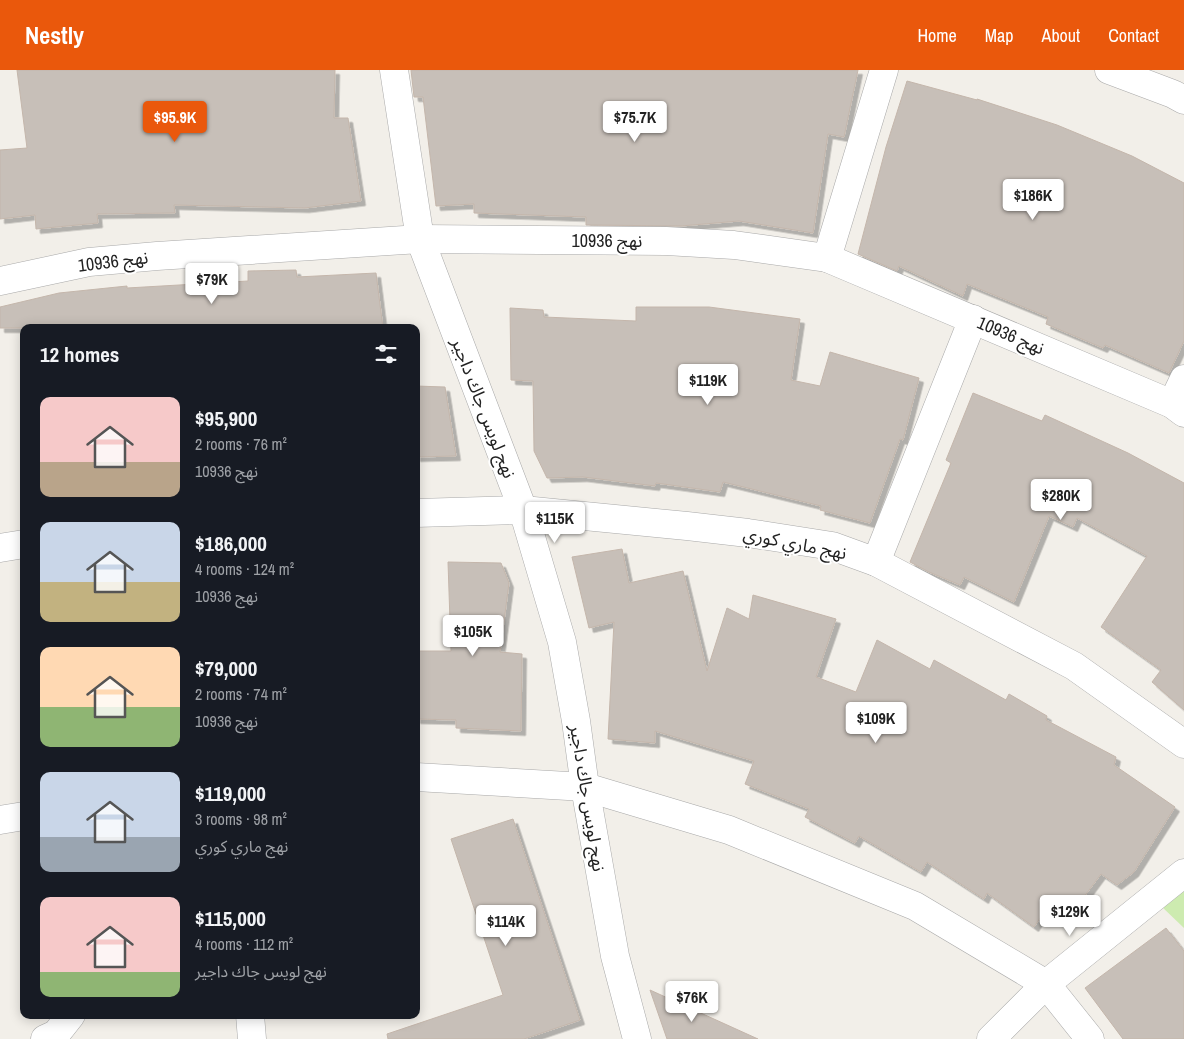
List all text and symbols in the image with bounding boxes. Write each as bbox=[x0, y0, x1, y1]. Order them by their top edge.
text: Nestly bbox=[25, 19, 84, 51]
text: Home bbox=[917, 23, 957, 48]
text: Map bbox=[985, 23, 1014, 48]
text: About bbox=[1042, 23, 1080, 48]
text: Contact bbox=[1108, 23, 1159, 48]
pin: $95.9K bbox=[134, 100, 216, 143]
pin: $75.7K bbox=[594, 100, 676, 143]
text: $95.9K bbox=[154, 106, 196, 128]
text: $75.7K bbox=[614, 106, 656, 128]
pin: $186K bbox=[998, 178, 1068, 221]
text: $186K bbox=[1014, 184, 1052, 206]
street label: نهج 10936 bbox=[572, 228, 642, 254]
street label: نهج 10936 bbox=[76, 244, 150, 279]
pin: $79K bbox=[182, 262, 242, 305]
text: $79K bbox=[196, 268, 228, 290]
street label: نهج 10936 bbox=[973, 310, 1048, 361]
street label: نهج لويس جاك داجير bbox=[444, 333, 522, 482]
text: 12 homes bbox=[40, 340, 119, 369]
icon: filters bbox=[372, 340, 400, 368]
pin: $119K bbox=[673, 364, 743, 406]
text: $119K bbox=[689, 369, 727, 391]
text: $95,900 bbox=[195, 404, 257, 433]
icon: home bbox=[80, 417, 140, 477]
text: 2 rooms · 76 m² bbox=[195, 433, 287, 455]
text: نهج 10936 bbox=[195, 460, 258, 482]
pin: $280K bbox=[1026, 478, 1096, 521]
text: $280K bbox=[1042, 484, 1080, 506]
pin: $115K bbox=[520, 502, 590, 544]
text: $115K bbox=[536, 507, 574, 529]
street label: نهج ماري كوري bbox=[741, 521, 849, 566]
text: $186,000 bbox=[195, 529, 267, 558]
icon: home bbox=[80, 542, 140, 602]
text: 4 rooms · 124 m² bbox=[195, 558, 294, 580]
text: نهج 10936 bbox=[195, 585, 258, 607]
pin: $105K bbox=[438, 614, 508, 657]
text: $105K bbox=[454, 620, 492, 642]
text: $79,000 bbox=[195, 654, 257, 683]
icon: home bbox=[80, 667, 140, 727]
text: 2 rooms · 74 m² bbox=[195, 683, 287, 705]
pin: $109K bbox=[841, 702, 911, 744]
text: $109K bbox=[857, 707, 895, 729]
text: نهج 10936 bbox=[195, 710, 258, 732]
street label: نهج لويس جاك داجير bbox=[563, 722, 612, 873]
text: $119,000 bbox=[195, 779, 266, 808]
icon: home bbox=[80, 792, 140, 852]
text: 3 rooms · 98 m² bbox=[195, 808, 287, 830]
text: نهج ماري كوري bbox=[195, 835, 288, 857]
pin: $129K bbox=[1035, 894, 1105, 937]
text: $129K bbox=[1051, 900, 1089, 922]
text: $115,000 bbox=[195, 904, 266, 933]
pin: $114K bbox=[471, 904, 541, 947]
text: $114K bbox=[487, 910, 525, 932]
icon: home bbox=[80, 917, 140, 977]
text: 4 rooms · 112 m² bbox=[195, 933, 293, 955]
text: نهج لويس جاك داجير bbox=[195, 960, 327, 982]
pin: $76K bbox=[662, 980, 722, 1023]
text: $76K bbox=[676, 986, 708, 1008]

